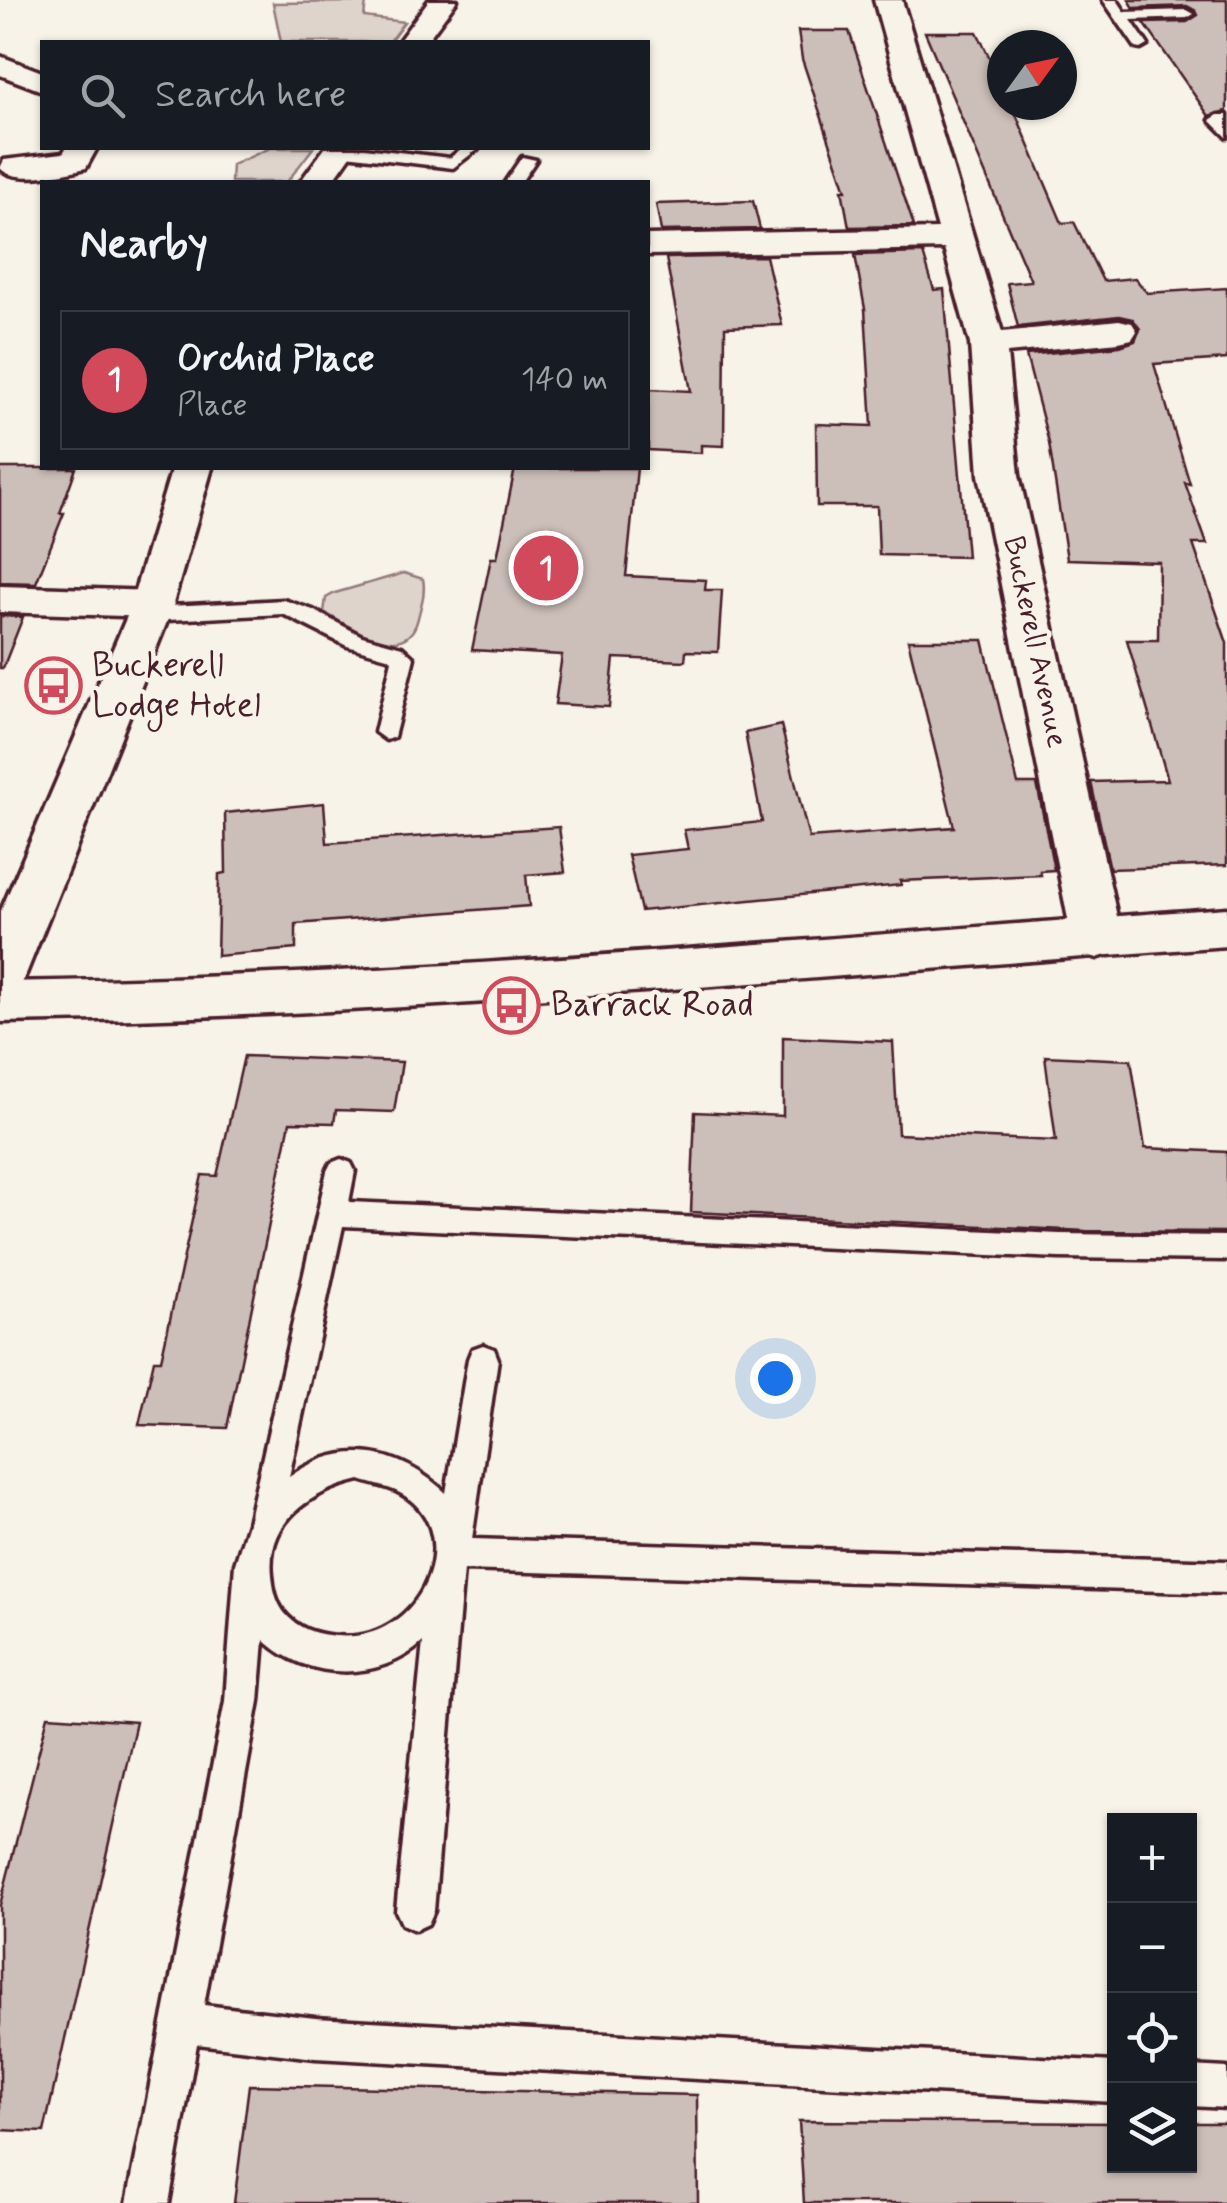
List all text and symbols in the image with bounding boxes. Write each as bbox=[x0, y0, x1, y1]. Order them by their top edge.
north arrow bbox=[987, 30, 1077, 120]
search box bbox=[40, 40, 650, 150]
icon: search bbox=[75, 68, 130, 123]
text: Search here bbox=[155, 71, 346, 120]
text: Nearby bbox=[80, 218, 208, 273]
text: Orchid Place bbox=[177, 335, 375, 384]
text: 1 bbox=[107, 359, 122, 401]
text: 140 m bbox=[521, 359, 608, 401]
text: Place bbox=[177, 384, 247, 426]
pin: 1 bbox=[514, 530, 578, 606]
street label: Buckerell Avenue bbox=[994, 533, 1076, 751]
place label: Buckerell Lodge Hotel bbox=[92, 643, 261, 732]
bus stop icon: Buckerell Lodge Hotel bbox=[23, 656, 83, 716]
bus stop icon: Barrack Road bbox=[482, 975, 542, 1035]
place label: Barrack Road bbox=[551, 982, 754, 1028]
your location bbox=[750, 1353, 801, 1404]
map controls bbox=[1107, 1813, 1197, 2173]
button: + bbox=[1107, 1813, 1197, 1903]
button: − bbox=[1107, 1903, 1197, 1993]
button: locate bbox=[1107, 1993, 1197, 2083]
button: layers bbox=[1107, 2083, 1197, 2173]

